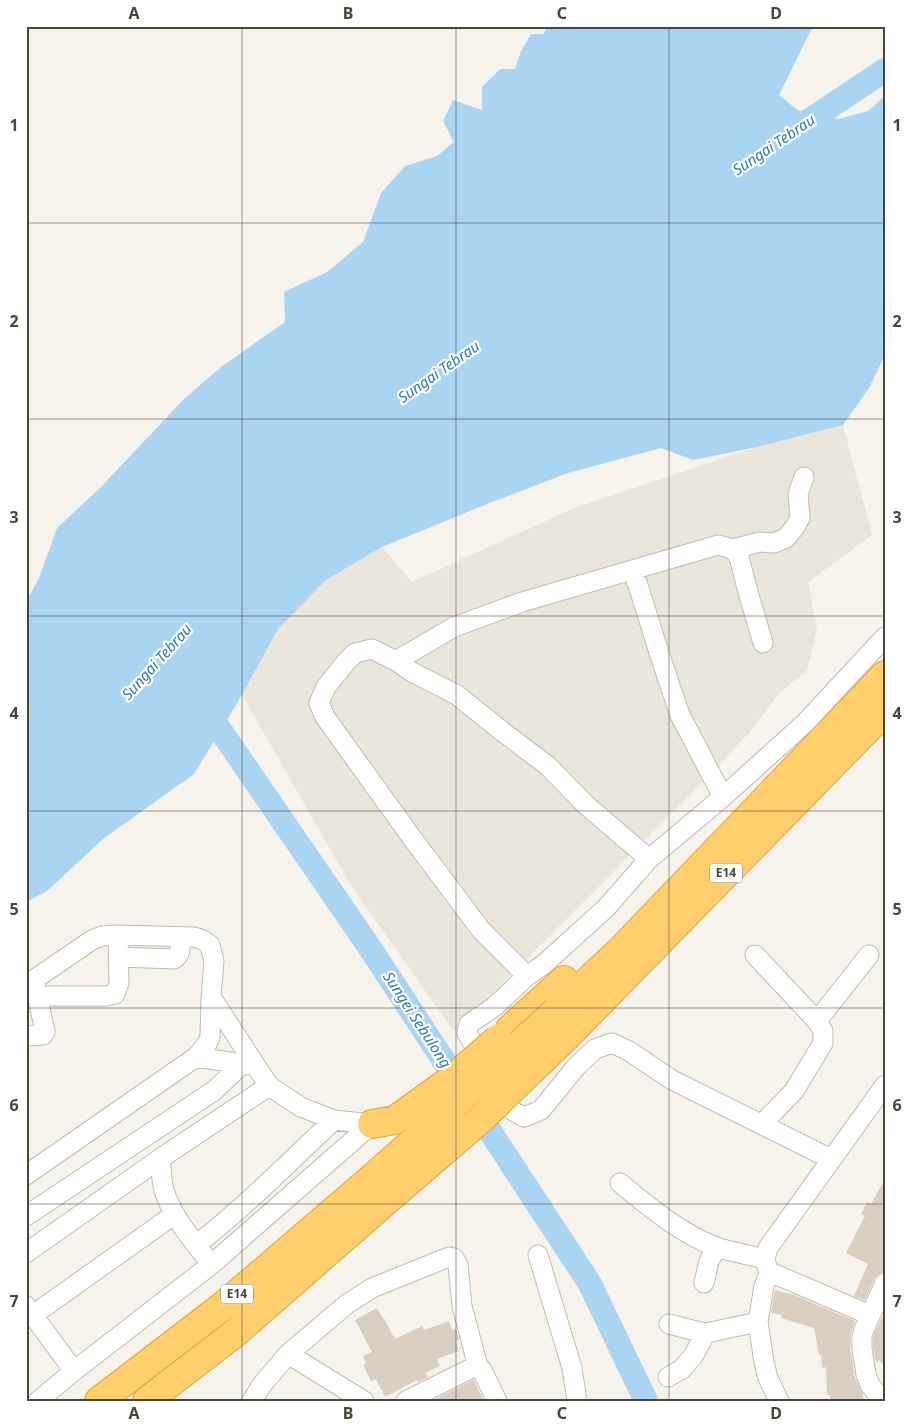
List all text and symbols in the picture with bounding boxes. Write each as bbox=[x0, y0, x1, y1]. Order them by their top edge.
text: A bbox=[128, 2, 140, 24]
text: B bbox=[343, 2, 353, 24]
text: C bbox=[557, 2, 567, 24]
text: D bbox=[770, 2, 782, 24]
water label: Sungai Tebrau bbox=[728, 109, 819, 179]
text: 1 bbox=[9, 114, 19, 136]
text: 1 bbox=[892, 114, 902, 136]
text: 2 bbox=[9, 310, 19, 332]
text: 2 bbox=[892, 310, 902, 332]
water label: Sungai Tebrau bbox=[394, 335, 484, 407]
text: 3 bbox=[9, 506, 19, 528]
text: 3 bbox=[892, 506, 902, 528]
water label: Sungai Tebrau bbox=[117, 619, 196, 703]
text: 4 bbox=[9, 702, 19, 724]
text: 4 bbox=[892, 702, 902, 724]
road number: E14 bbox=[710, 864, 742, 882]
text: 5 bbox=[9, 898, 19, 920]
text: 5 bbox=[892, 898, 902, 920]
water label: Sungei Sebulong bbox=[379, 967, 457, 1072]
text: 6 bbox=[9, 1094, 19, 1116]
text: 6 bbox=[892, 1094, 902, 1116]
road number: E14 bbox=[221, 1285, 253, 1304]
text: 7 bbox=[9, 1290, 19, 1312]
text: 7 bbox=[892, 1290, 902, 1312]
text: A bbox=[128, 1402, 140, 1424]
text: B bbox=[343, 1402, 353, 1424]
text: C bbox=[557, 1402, 567, 1424]
text: D bbox=[770, 1402, 782, 1424]

